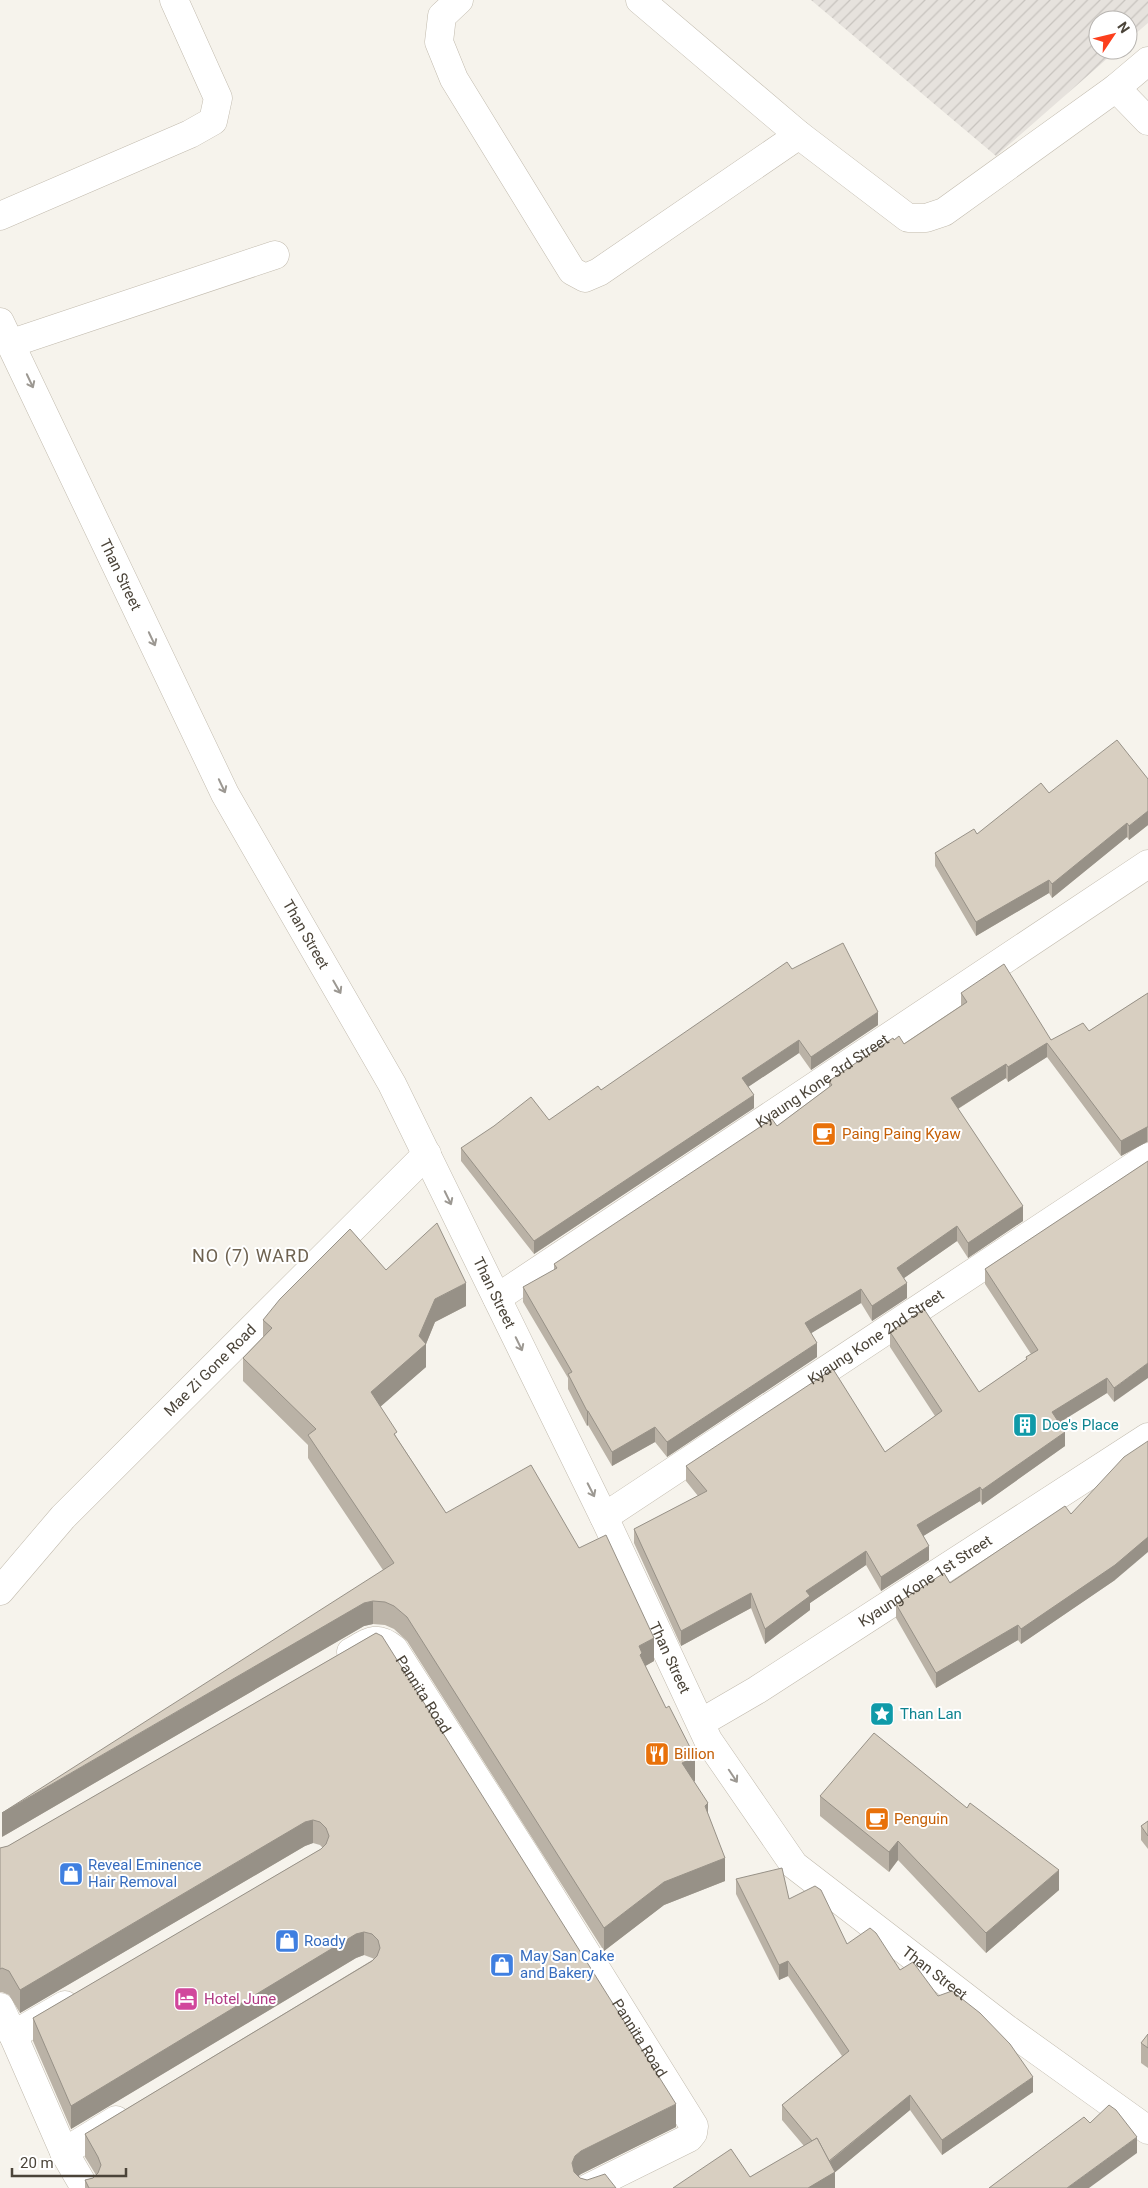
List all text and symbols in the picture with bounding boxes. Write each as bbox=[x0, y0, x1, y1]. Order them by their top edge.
north arrow bbox=[1088, 10, 1138, 60]
text: N bbox=[1114, 19, 1133, 36]
one-way arrow bbox=[25, 373, 35, 388]
street label: Than Street bbox=[96, 536, 145, 613]
one-way arrow bbox=[148, 631, 157, 646]
one-way arrow bbox=[217, 778, 227, 793]
street label: Than Street bbox=[279, 897, 333, 972]
one-way arrow bbox=[332, 980, 342, 994]
street label: Kyaung Kone 3rd Street bbox=[752, 1030, 892, 1132]
cafe icon: Paing Paing Kyaw bbox=[811, 1121, 837, 1147]
place label: Paing Paing Kyaw bbox=[842, 1125, 961, 1143]
one-way arrow bbox=[444, 1190, 454, 1205]
district label: NO (7) WARD bbox=[192, 1245, 310, 1267]
street label: Than Street bbox=[469, 1254, 519, 1331]
street label: Kyaung Kone 2nd Street bbox=[804, 1286, 947, 1389]
street label: Mae Zi Gone Road bbox=[160, 1321, 260, 1420]
one-way arrow bbox=[514, 1337, 524, 1352]
building icon: Doe's Place bbox=[1012, 1412, 1038, 1438]
place label: Doe's Place bbox=[1042, 1416, 1119, 1434]
one-way arrow bbox=[586, 1483, 596, 1498]
street label: Kyaung Kone 1st Street bbox=[855, 1531, 995, 1631]
street label: Than Street bbox=[645, 1619, 694, 1697]
street label: Pannita Road bbox=[392, 1652, 455, 1737]
place icon: Than Lan bbox=[869, 1701, 895, 1727]
place label: Than Lan bbox=[900, 1705, 962, 1723]
restaurant icon: Billion bbox=[644, 1741, 670, 1767]
place label: Billion bbox=[674, 1745, 715, 1763]
one-way arrow bbox=[728, 1769, 738, 1783]
cafe icon: Penguin bbox=[864, 1806, 890, 1832]
place label: Penguin bbox=[894, 1810, 948, 1828]
place label: Reveal Eminence Hair Removal bbox=[88, 1856, 201, 1891]
shop icon: Reveal Eminence Hair Removal bbox=[58, 1861, 84, 1887]
shop icon: Roady bbox=[274, 1928, 300, 1954]
place label: Roady bbox=[304, 1932, 346, 1950]
street label: Than Street bbox=[899, 1943, 971, 2004]
place label: May San Cake and Bakery bbox=[520, 1947, 614, 1982]
shop icon: May San Cake and Bakery bbox=[489, 1952, 515, 1978]
hotel icon: Hotel June bbox=[173, 1986, 199, 2012]
place label: Hotel June bbox=[204, 1990, 276, 2008]
street label: Pannita Road bbox=[608, 1996, 671, 2081]
scale bar bbox=[12, 2146, 126, 2178]
text: 20 m bbox=[20, 2154, 54, 2172]

